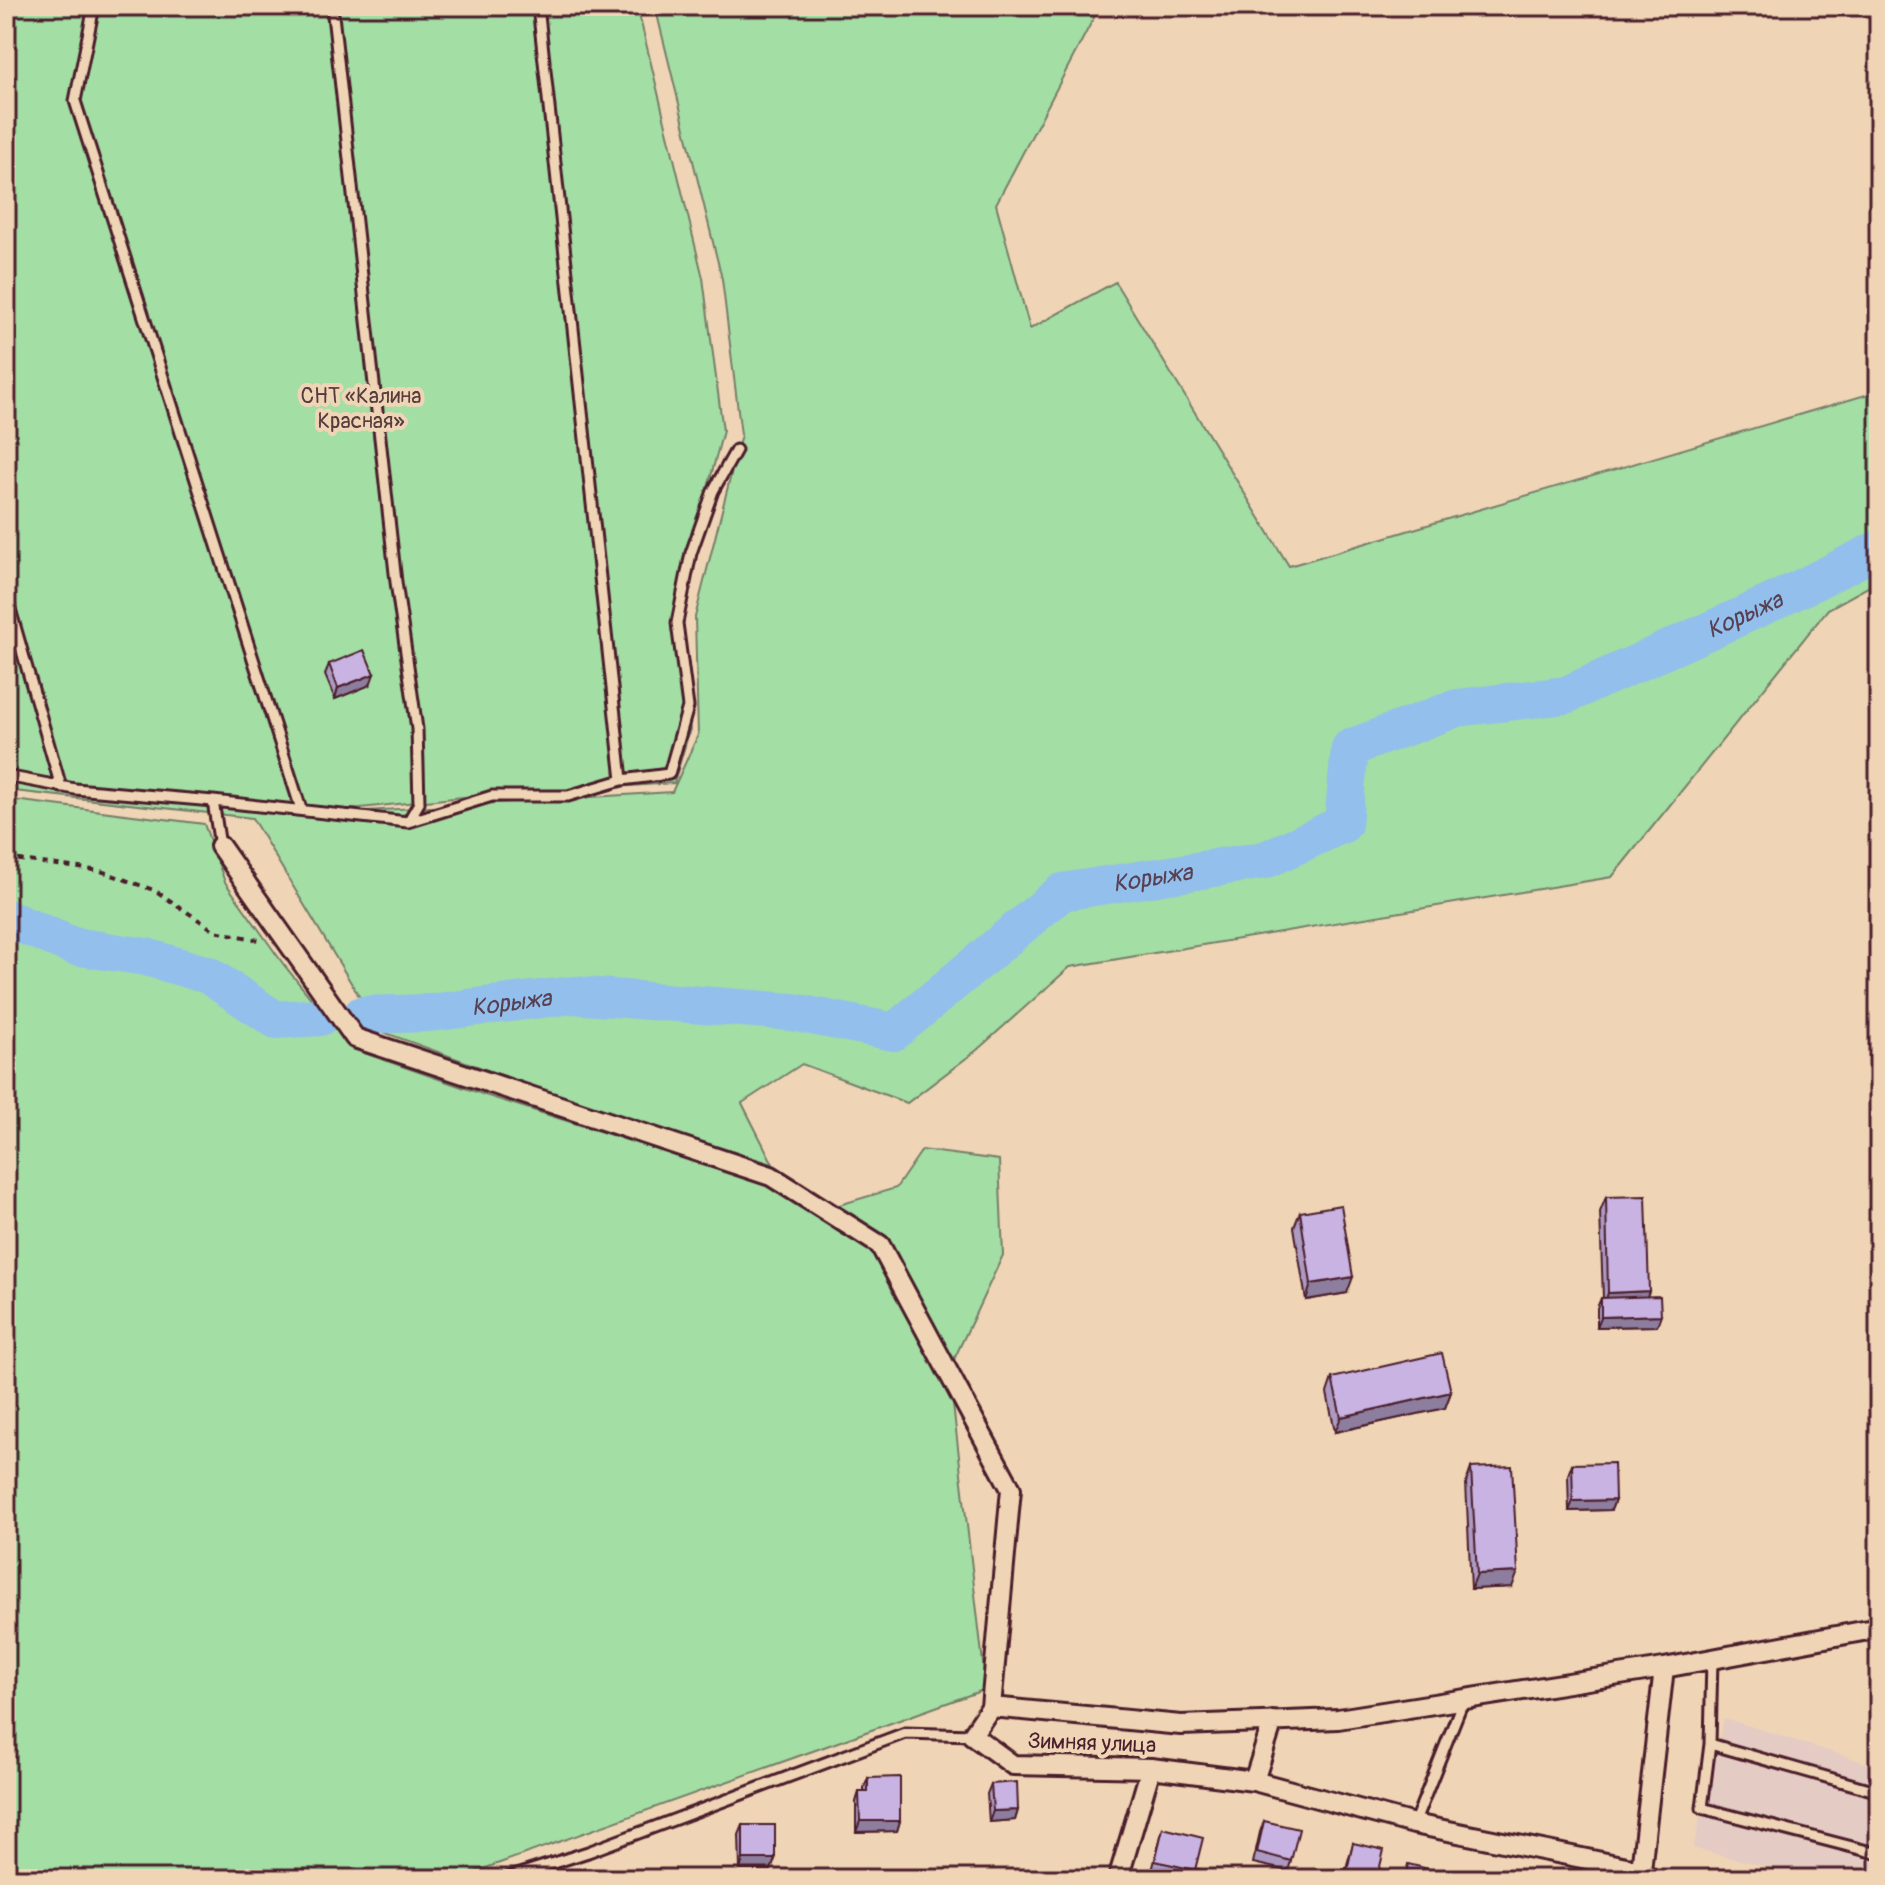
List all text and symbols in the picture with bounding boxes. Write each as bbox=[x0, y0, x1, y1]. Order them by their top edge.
park label: СНТ «Калина Красная» bbox=[301, 382, 421, 435]
water label: Корыжа bbox=[1702, 584, 1789, 644]
water label: Корыжа bbox=[1111, 857, 1196, 898]
water label: Корыжа bbox=[470, 983, 555, 1022]
street label: Зимняя улица bbox=[1027, 1727, 1157, 1759]

